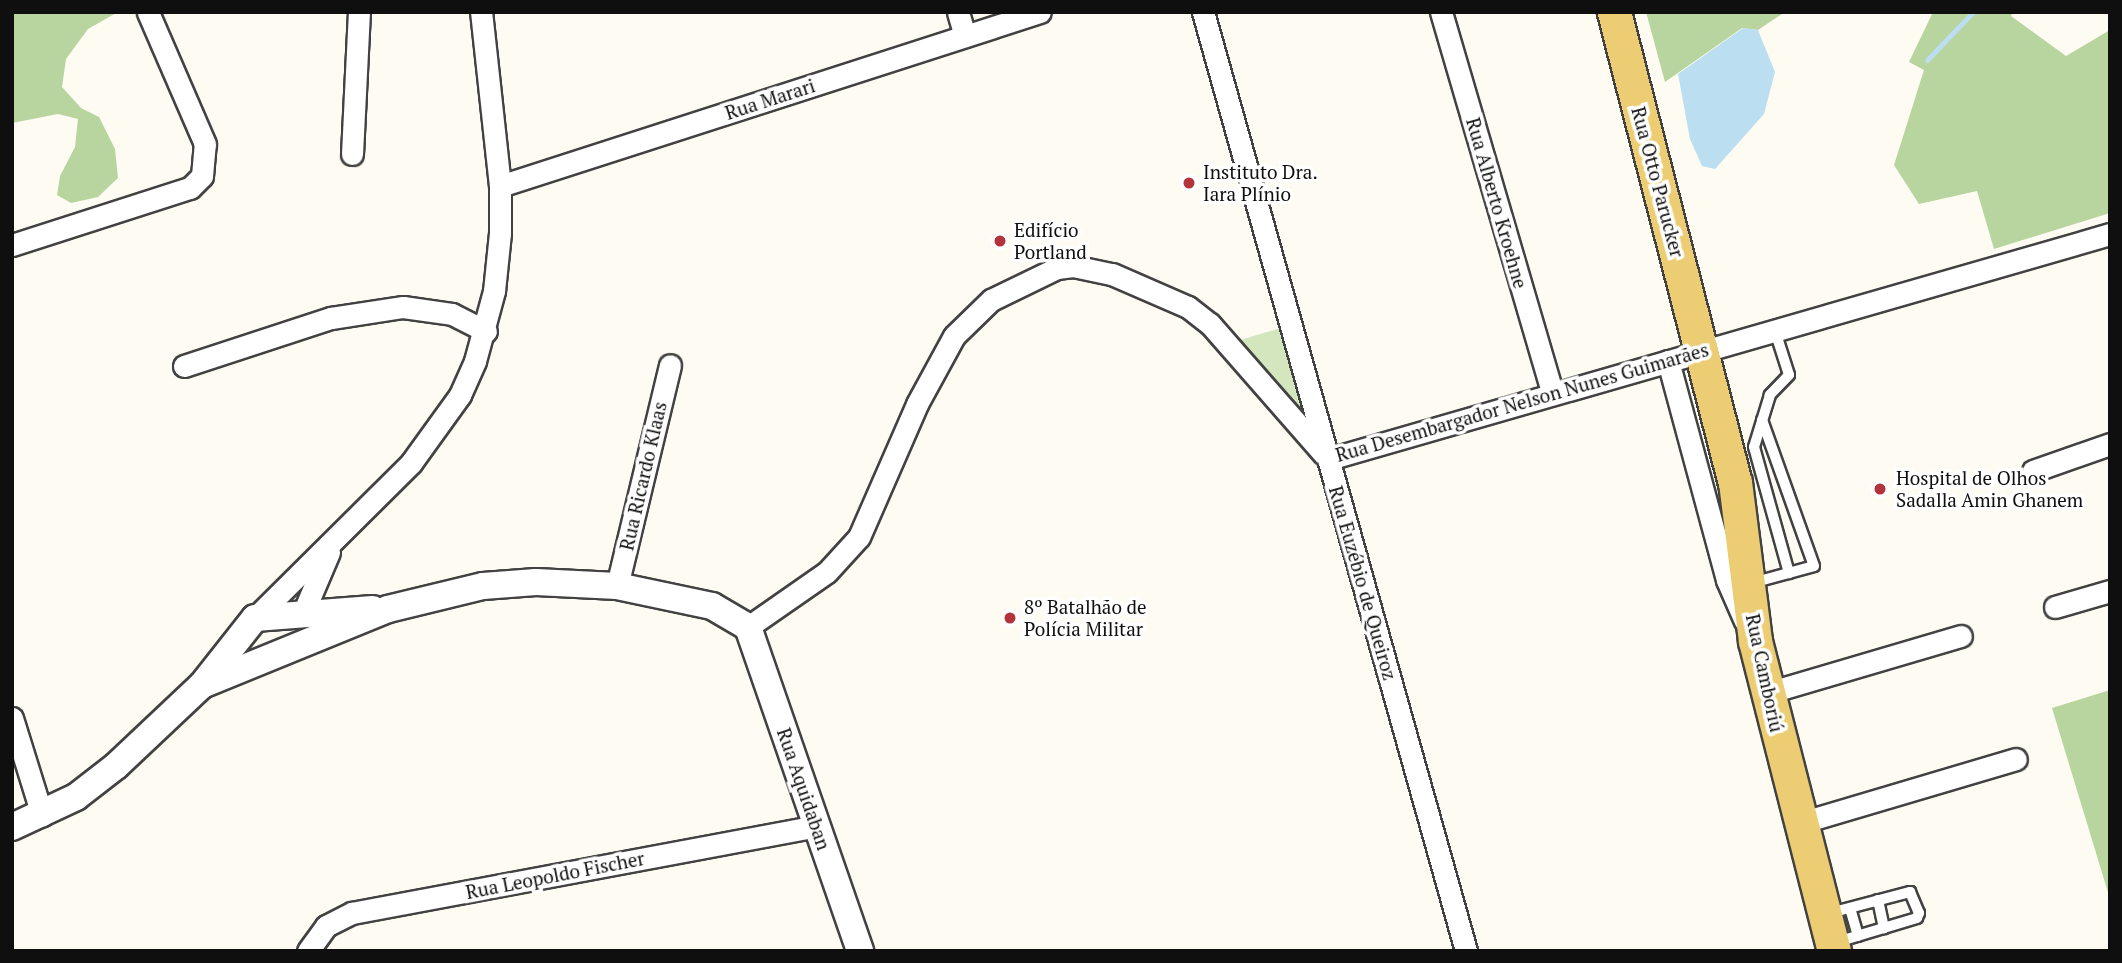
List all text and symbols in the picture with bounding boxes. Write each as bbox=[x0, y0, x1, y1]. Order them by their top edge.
street label: Rua Marari bbox=[722, 74, 818, 124]
street label: Rua Otto Parucker bbox=[1627, 104, 1689, 260]
street label: Rua Alberto Kroehne bbox=[1462, 115, 1532, 291]
place label: Instituto Dra. Iara Plínio bbox=[1203, 161, 1318, 205]
marker: Instituto Dra. Iara Plínio bbox=[1181, 175, 1197, 191]
place label: Edifício Portland bbox=[1014, 219, 1087, 263]
marker: Edifício Portland bbox=[992, 233, 1008, 249]
street label: Rua Desembargador Nelson Nunes Guimarães bbox=[1333, 338, 1711, 466]
street label: Rua Ricardo Klaas bbox=[615, 399, 671, 553]
place label: Hospital de Olhos Sadalla Amin Ghanem bbox=[1896, 467, 2084, 511]
marker: Hospital de Olhos Sadalla Amin Ghanem bbox=[1870, 479, 1890, 499]
street label: Rua Euzébio de Queiroz bbox=[1324, 483, 1402, 683]
place label: 8º Batalhão de Polícia Militar bbox=[1024, 596, 1147, 640]
marker: 8º Batalhão de Polícia Militar bbox=[1002, 610, 1018, 626]
street label: Rua Camboriú bbox=[1741, 612, 1789, 734]
street label: Rua Aquidaban bbox=[772, 725, 836, 853]
street label: Rua Leopoldo Fischer bbox=[464, 846, 646, 904]

